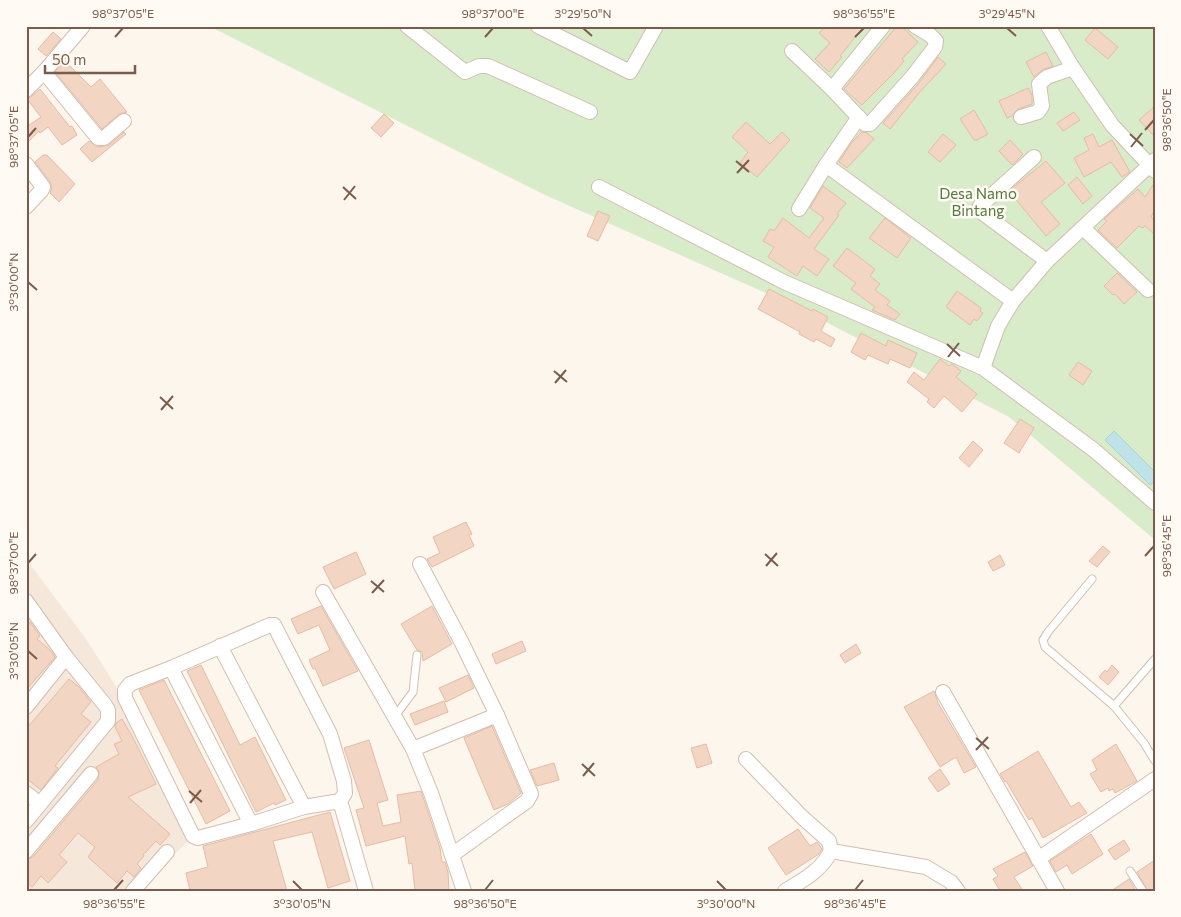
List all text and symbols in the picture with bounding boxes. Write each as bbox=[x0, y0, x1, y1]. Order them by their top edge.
text: 98°37'05"E bbox=[92, 6, 154, 20]
text: 98°37'00"E bbox=[462, 6, 525, 20]
text: 3°29'50"N bbox=[554, 6, 612, 20]
text: 98°36'55"E bbox=[833, 6, 895, 20]
text: 3°29'45"N bbox=[979, 6, 1035, 20]
scale bar bbox=[45, 42, 135, 74]
text: 50 m bbox=[52, 50, 86, 68]
text: 98°36'50"E bbox=[1159, 88, 1173, 152]
text: 98°37'05"E bbox=[6, 106, 20, 168]
park label: Desa Namo Bintang bbox=[939, 184, 1017, 219]
text: 3°30'00"N bbox=[6, 253, 20, 311]
text: 98°36'45"E bbox=[1159, 515, 1173, 577]
text: 98°37'00"E bbox=[6, 532, 20, 595]
text: 3°30'05"N bbox=[6, 622, 20, 680]
text: 98°36'55"E bbox=[83, 896, 145, 910]
text: 3°30'05"N bbox=[273, 896, 331, 910]
text: 98°36'50"E bbox=[453, 896, 517, 910]
text: 3°30'00"N bbox=[697, 896, 755, 910]
text: 98°36'45"E bbox=[824, 896, 886, 910]

